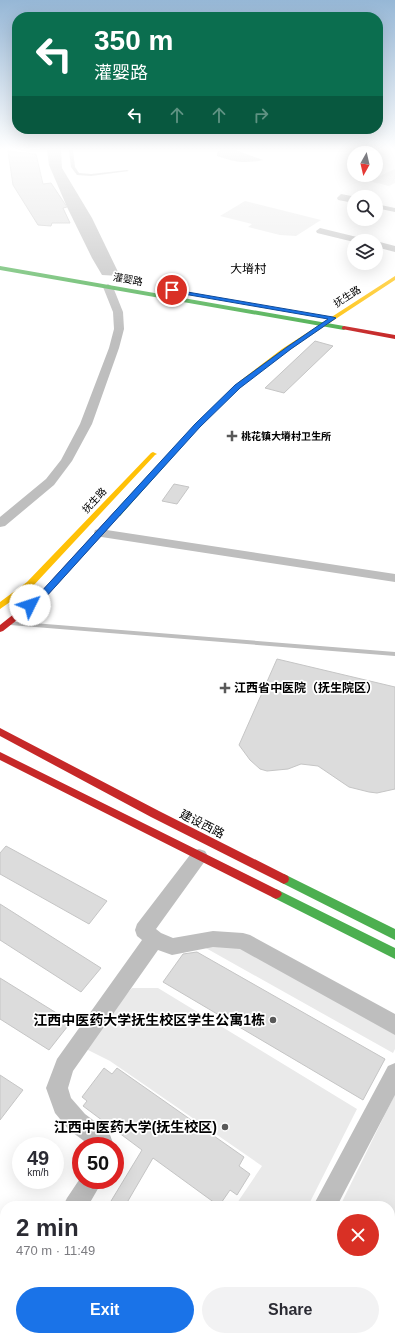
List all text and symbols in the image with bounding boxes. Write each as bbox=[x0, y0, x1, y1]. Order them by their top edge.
text: 350 m bbox=[94, 25, 173, 56]
icon: left bbox=[28, 28, 80, 80]
text: 灌婴路 bbox=[94, 63, 148, 83]
icon: left bbox=[124, 104, 146, 126]
icon: ahead bbox=[166, 104, 188, 126]
icon: ahead bbox=[208, 104, 230, 126]
icon: right bbox=[250, 104, 272, 126]
north arrow bbox=[347, 146, 383, 182]
map controls bbox=[347, 146, 383, 270]
button: search bbox=[347, 190, 383, 226]
button: layers bbox=[347, 234, 383, 270]
district label: 大塉村 bbox=[230, 262, 267, 276]
street label: 灌婴路 bbox=[112, 271, 144, 288]
pin bbox=[155, 273, 189, 307]
icon: arrive bbox=[161, 279, 183, 301]
street label: 抚生路 bbox=[332, 284, 363, 309]
marker: 桃花镇大塉村卫生所 bbox=[226, 430, 238, 442]
place label: 桃花镇大塉村卫生所 bbox=[241, 430, 331, 442]
street label: 抚生路 bbox=[80, 486, 109, 515]
position arrow bbox=[9, 584, 51, 626]
place label: 江西省中医院（抚生院区） bbox=[234, 681, 378, 695]
marker: 江西省中医院（抚生院区） bbox=[219, 682, 231, 694]
street label: 建设西路 bbox=[177, 807, 227, 841]
place label: 江西中医药大学抚生校区学生公寓1栋 bbox=[33, 1012, 265, 1028]
marker: 江西中医药大学抚生校区学生公寓1栋 bbox=[268, 1015, 278, 1025]
place label: 江西中医药大学(抚生校区) bbox=[54, 1119, 217, 1135]
marker: 江西中医药大学(抚生校区) bbox=[220, 1122, 230, 1132]
speed limit sign: 50 bbox=[72, 1137, 124, 1189]
text: 49 bbox=[27, 1147, 49, 1169]
text: km/h bbox=[27, 1167, 49, 1178]
text: 2 min bbox=[16, 1214, 79, 1241]
button: close bbox=[337, 1214, 379, 1256]
text: 470 m · 11:49 bbox=[16, 1243, 95, 1258]
button: Exit bbox=[16, 1287, 194, 1333]
button: Share bbox=[202, 1287, 379, 1333]

